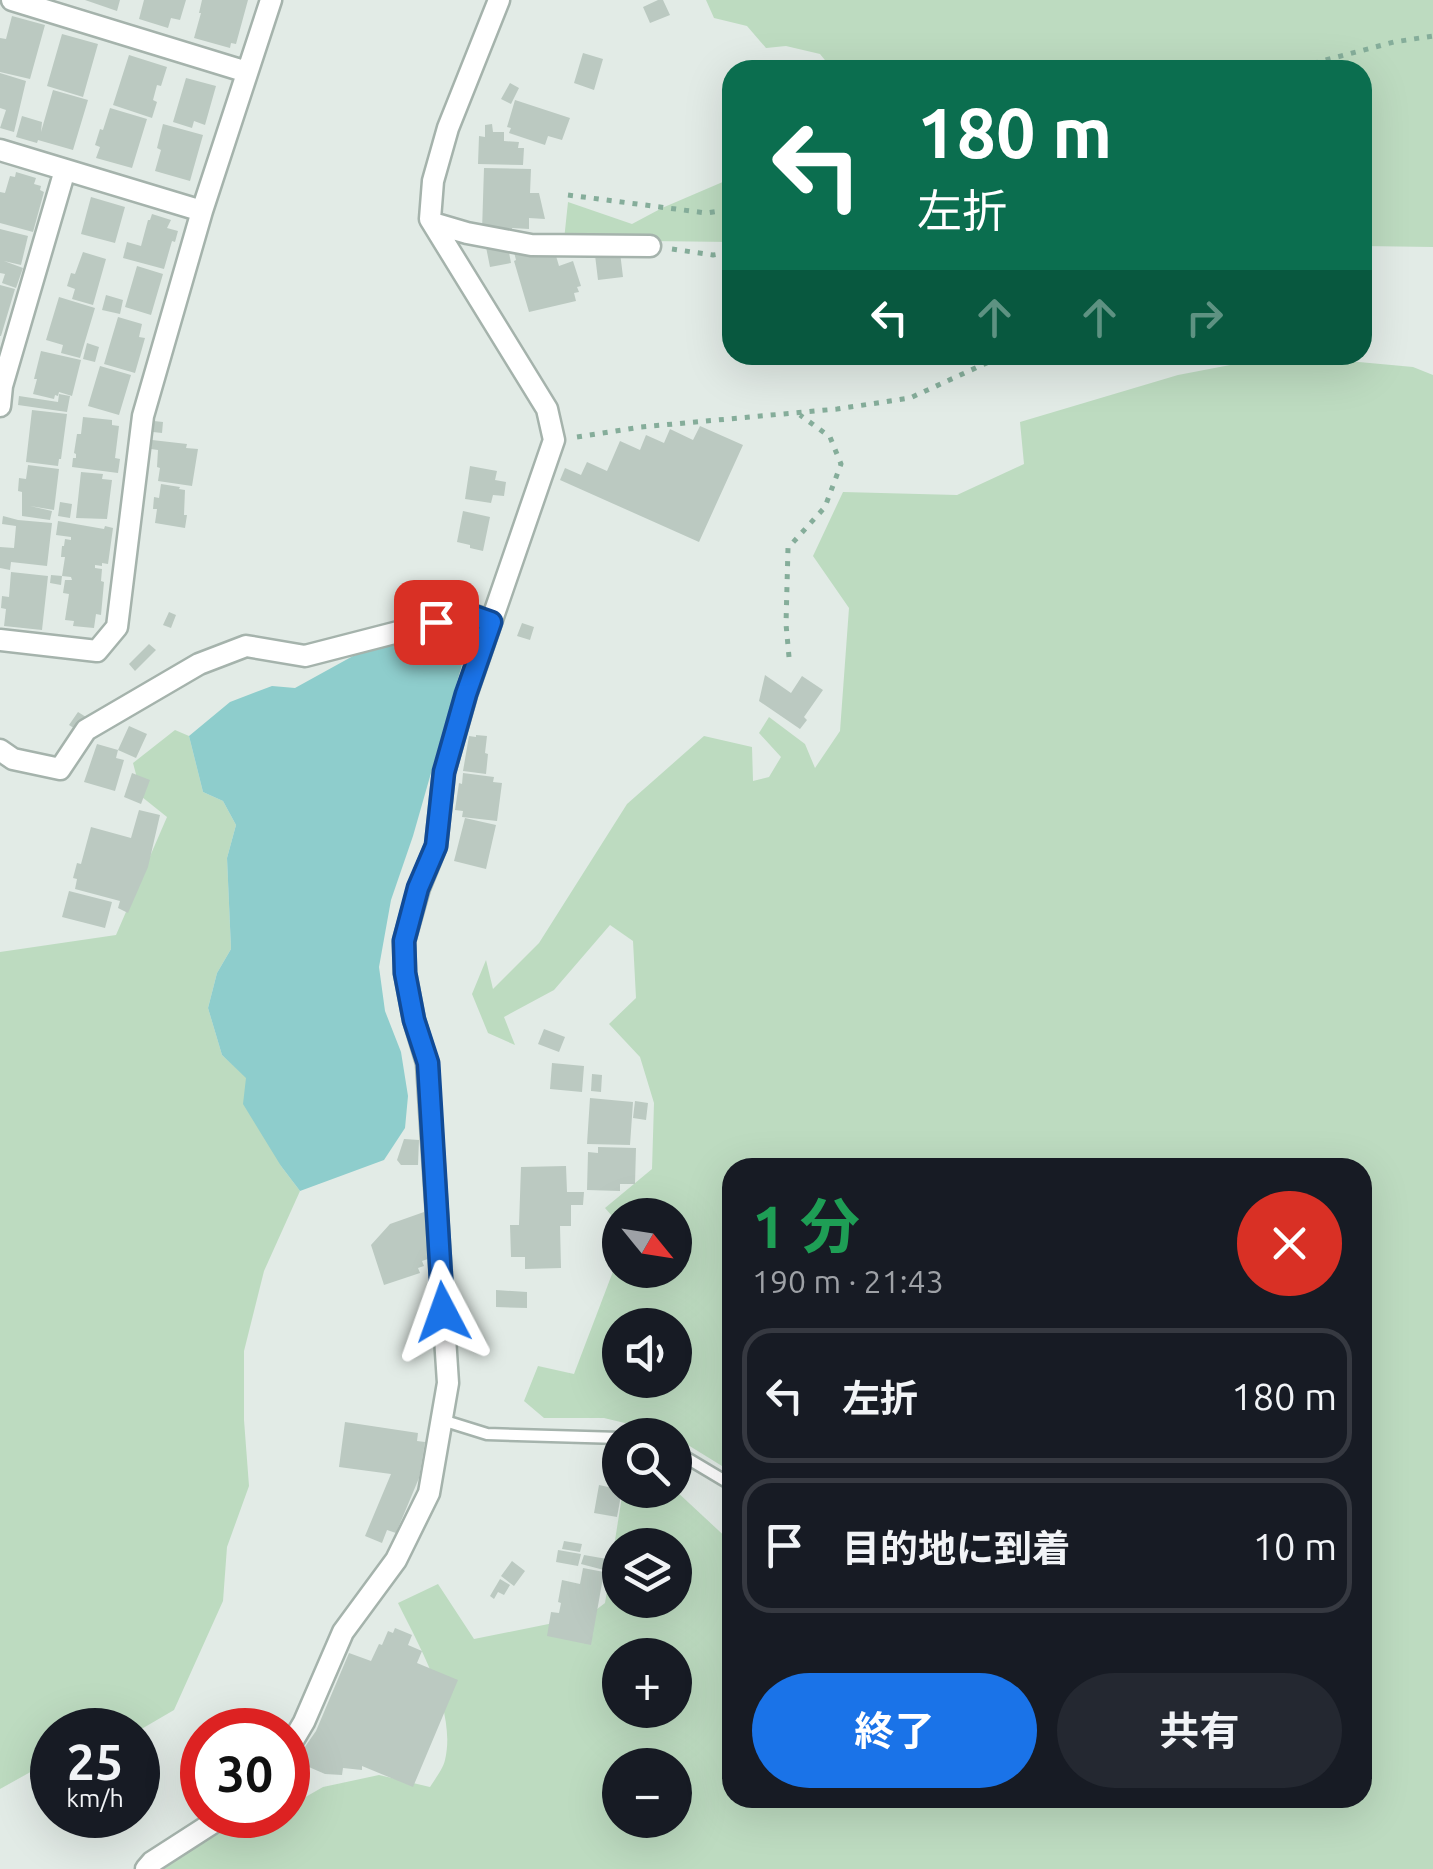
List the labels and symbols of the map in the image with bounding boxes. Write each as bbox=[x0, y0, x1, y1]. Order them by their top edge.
pin bbox=[394, 580, 479, 665]
north arrow bbox=[602, 1198, 692, 1288]
position arrow bbox=[391, 1260, 495, 1364]
speed limit sign: 30 bbox=[180, 1708, 310, 1838]

